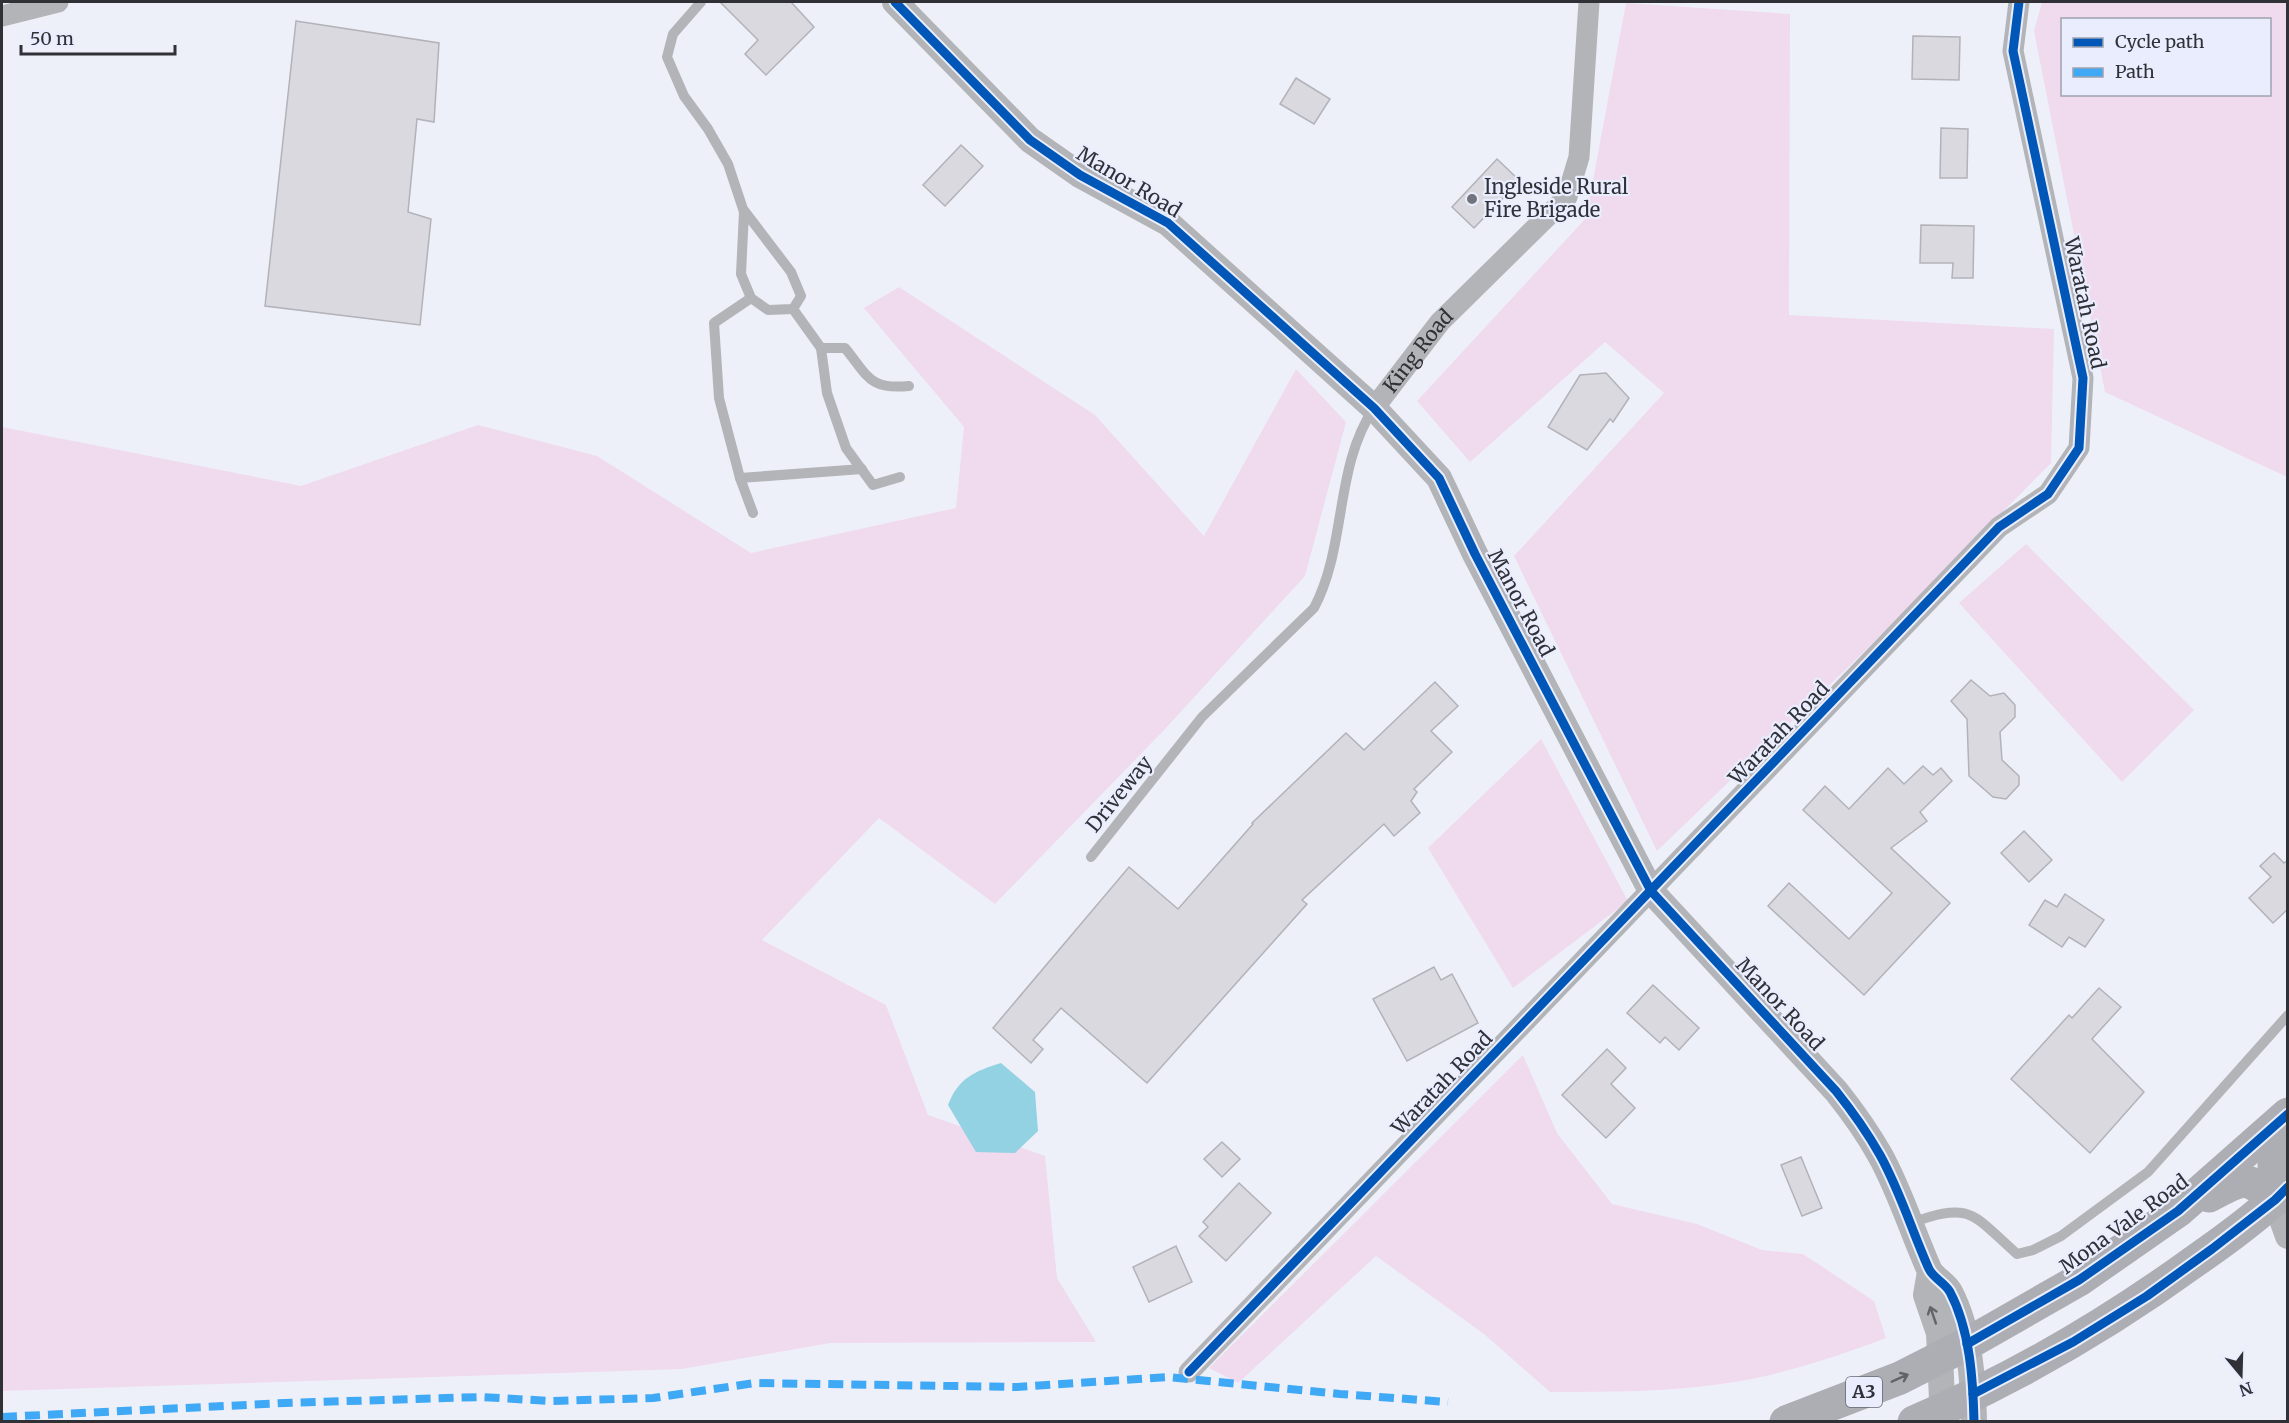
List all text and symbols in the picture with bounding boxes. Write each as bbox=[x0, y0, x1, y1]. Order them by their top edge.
scale bar bbox=[21, 18, 176, 56]
legend bbox=[2061, 18, 2271, 96]
text: 50 m bbox=[30, 27, 74, 50]
text: Cycle path bbox=[2115, 30, 2205, 53]
text: Path bbox=[2115, 60, 2155, 83]
street label: Manor Road bbox=[1072, 141, 1186, 223]
place label: Ingleside Rural Fire Brigade bbox=[1484, 174, 1628, 222]
marker: Ingleside Rural Fire Brigade bbox=[1465, 192, 1479, 206]
street label: Waratah Road bbox=[2059, 234, 2112, 371]
street label: King Road bbox=[1377, 303, 1458, 398]
street label: Manor Road bbox=[1483, 545, 1560, 661]
street label: Waratah Road bbox=[1722, 676, 1834, 790]
street label: Driveway bbox=[1080, 750, 1157, 837]
street label: Manor Road bbox=[1731, 952, 1830, 1055]
street label: Waratah Road bbox=[1385, 1026, 1497, 1140]
street label: Mona Vale Road bbox=[2054, 1168, 2193, 1279]
one-way arrow bbox=[1926, 1306, 1937, 1325]
north arrow bbox=[2211, 1345, 2271, 1405]
one-way arrow bbox=[1890, 1371, 1908, 1383]
road number: A3 bbox=[1846, 1377, 1882, 1407]
text: N bbox=[2236, 1378, 2255, 1401]

